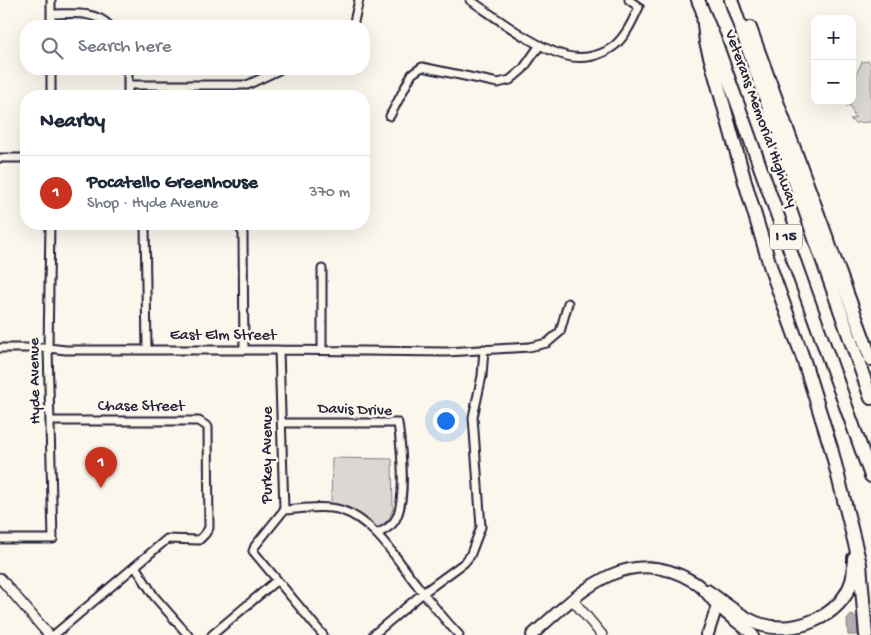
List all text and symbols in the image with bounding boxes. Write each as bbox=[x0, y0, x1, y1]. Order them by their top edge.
map controls bbox=[811, 15, 856, 105]
button: + bbox=[811, 15, 856, 60]
search box bbox=[20, 20, 370, 75]
street label: Veterans Memorial Highway bbox=[719, 27, 801, 210]
icon: search bbox=[38, 34, 66, 62]
text: Search here bbox=[78, 36, 172, 59]
button: − bbox=[811, 60, 856, 105]
text: Nearby bbox=[40, 110, 105, 135]
text: Pocatello Greenhouse bbox=[87, 172, 258, 195]
text: 1 bbox=[53, 184, 59, 203]
text: 370 m bbox=[309, 184, 350, 203]
text: Shop · Hyde Avenue bbox=[87, 195, 218, 214]
road number: I 15 bbox=[770, 224, 802, 250]
street label: East Elm Street bbox=[170, 327, 278, 346]
street label: Hyde Avenue bbox=[26, 337, 46, 424]
street label: Chase Street bbox=[98, 398, 186, 417]
street label: Davis Drive bbox=[316, 400, 393, 422]
street label: Purkey Avenue bbox=[259, 406, 278, 505]
your location bbox=[433, 408, 459, 434]
pin: 1 bbox=[85, 447, 117, 488]

